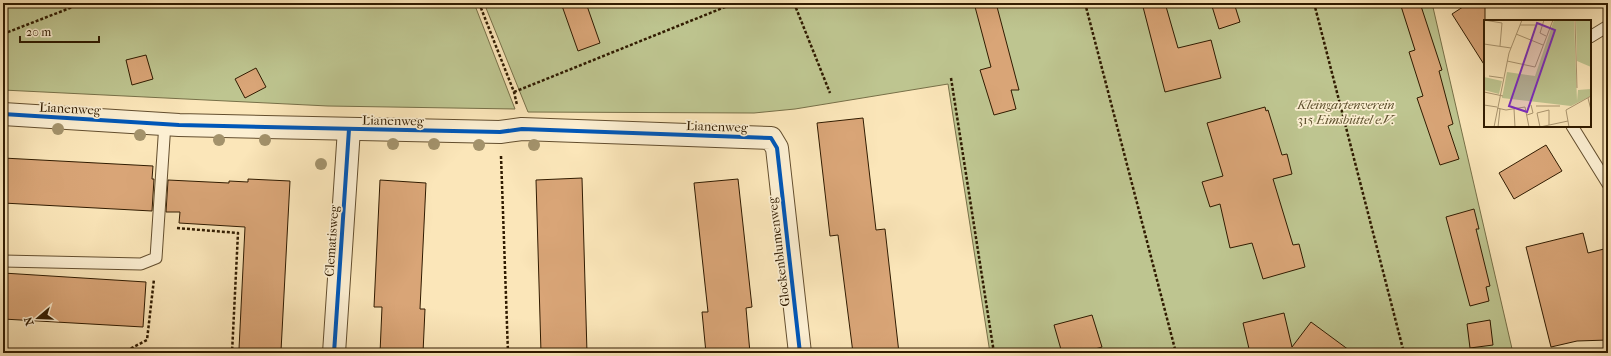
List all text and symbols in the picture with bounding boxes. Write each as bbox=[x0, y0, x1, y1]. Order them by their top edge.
scale bar bbox=[20, 18, 99, 44]
inset map bbox=[1484, 20, 1591, 127]
text: 20 m bbox=[26, 25, 51, 39]
park label: Kleingartenverein 315 Eimsbüttel e.V. bbox=[1296, 97, 1396, 127]
street label: Lianenweg bbox=[39, 99, 102, 118]
street label: Lianenweg bbox=[362, 112, 425, 129]
street label: Lianenweg bbox=[686, 118, 749, 135]
street label: Glockenblumenweg bbox=[764, 195, 793, 308]
street label: Clematisweg bbox=[322, 204, 342, 277]
north arrow bbox=[18, 298, 58, 338]
text: N bbox=[21, 314, 37, 327]

